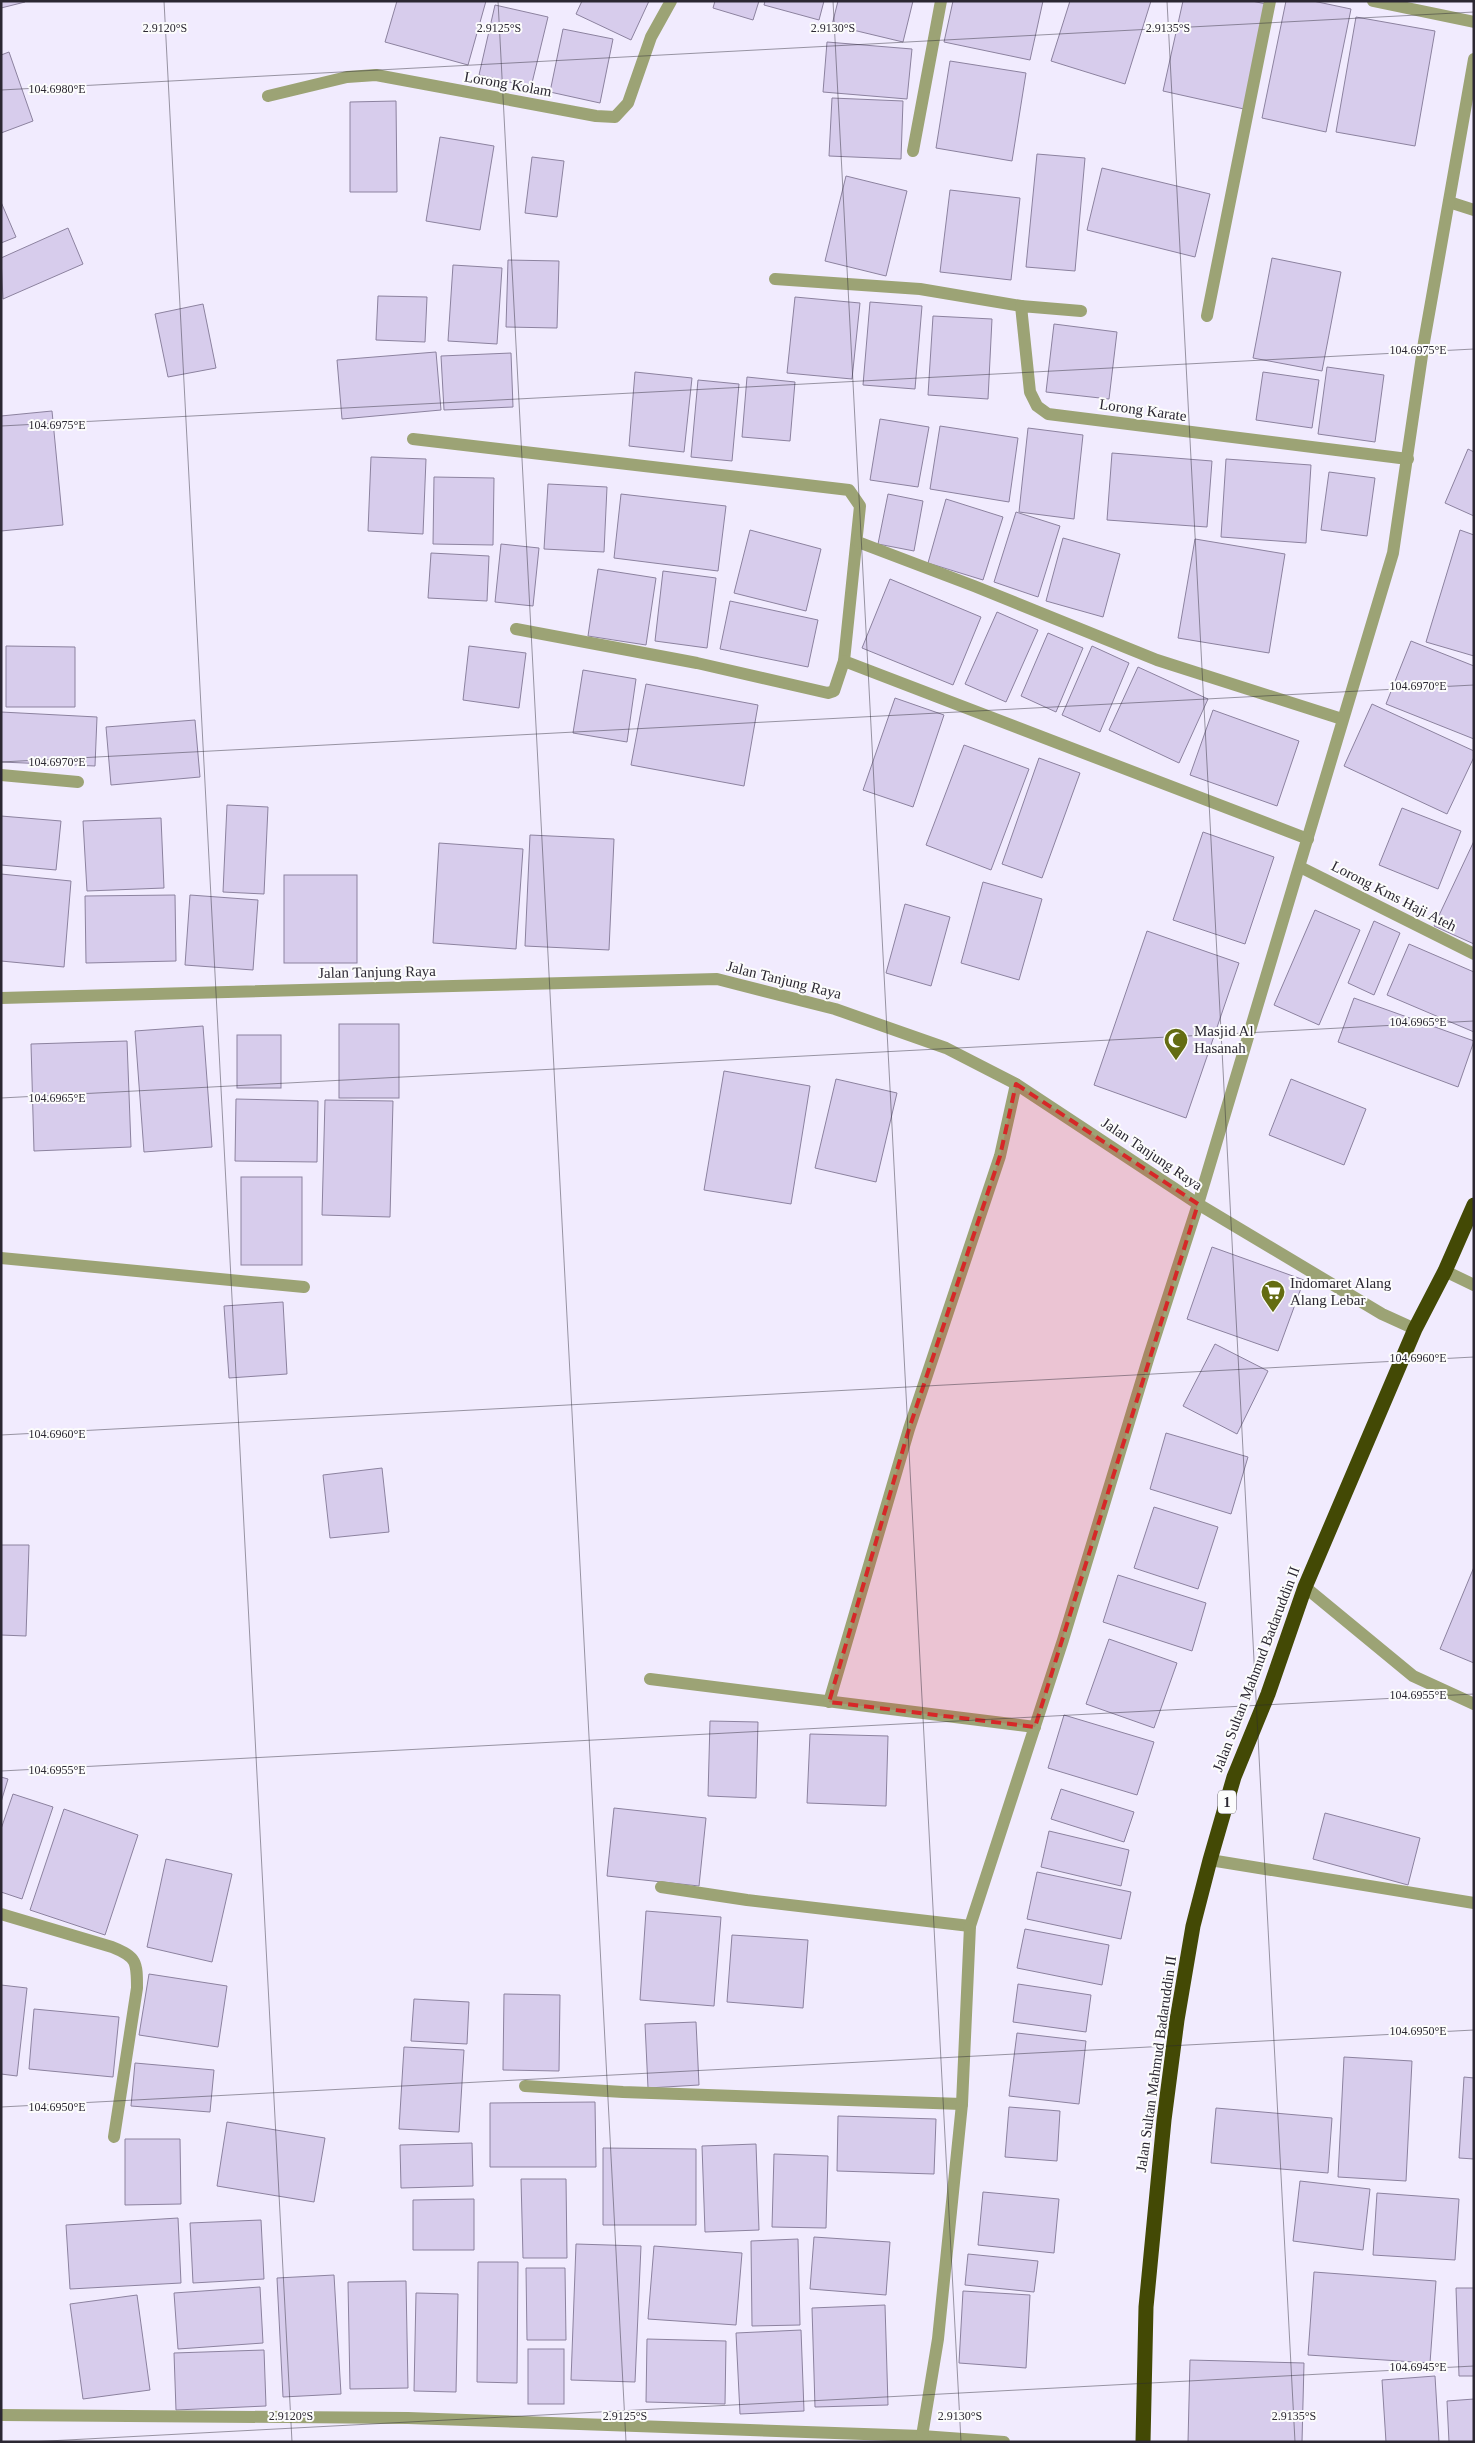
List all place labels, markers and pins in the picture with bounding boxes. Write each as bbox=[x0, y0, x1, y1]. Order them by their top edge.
place label: Masjid Al Hasanah bbox=[1194, 1023, 1254, 1056]
mosque icon: Masjid Al Hasanah bbox=[1163, 1027, 1189, 1061]
place label: Indomaret Alang Alang Lebar bbox=[1290, 1275, 1392, 1308]
supermarket icon: Indomaret Alang Alang Lebar bbox=[1260, 1279, 1286, 1313]

